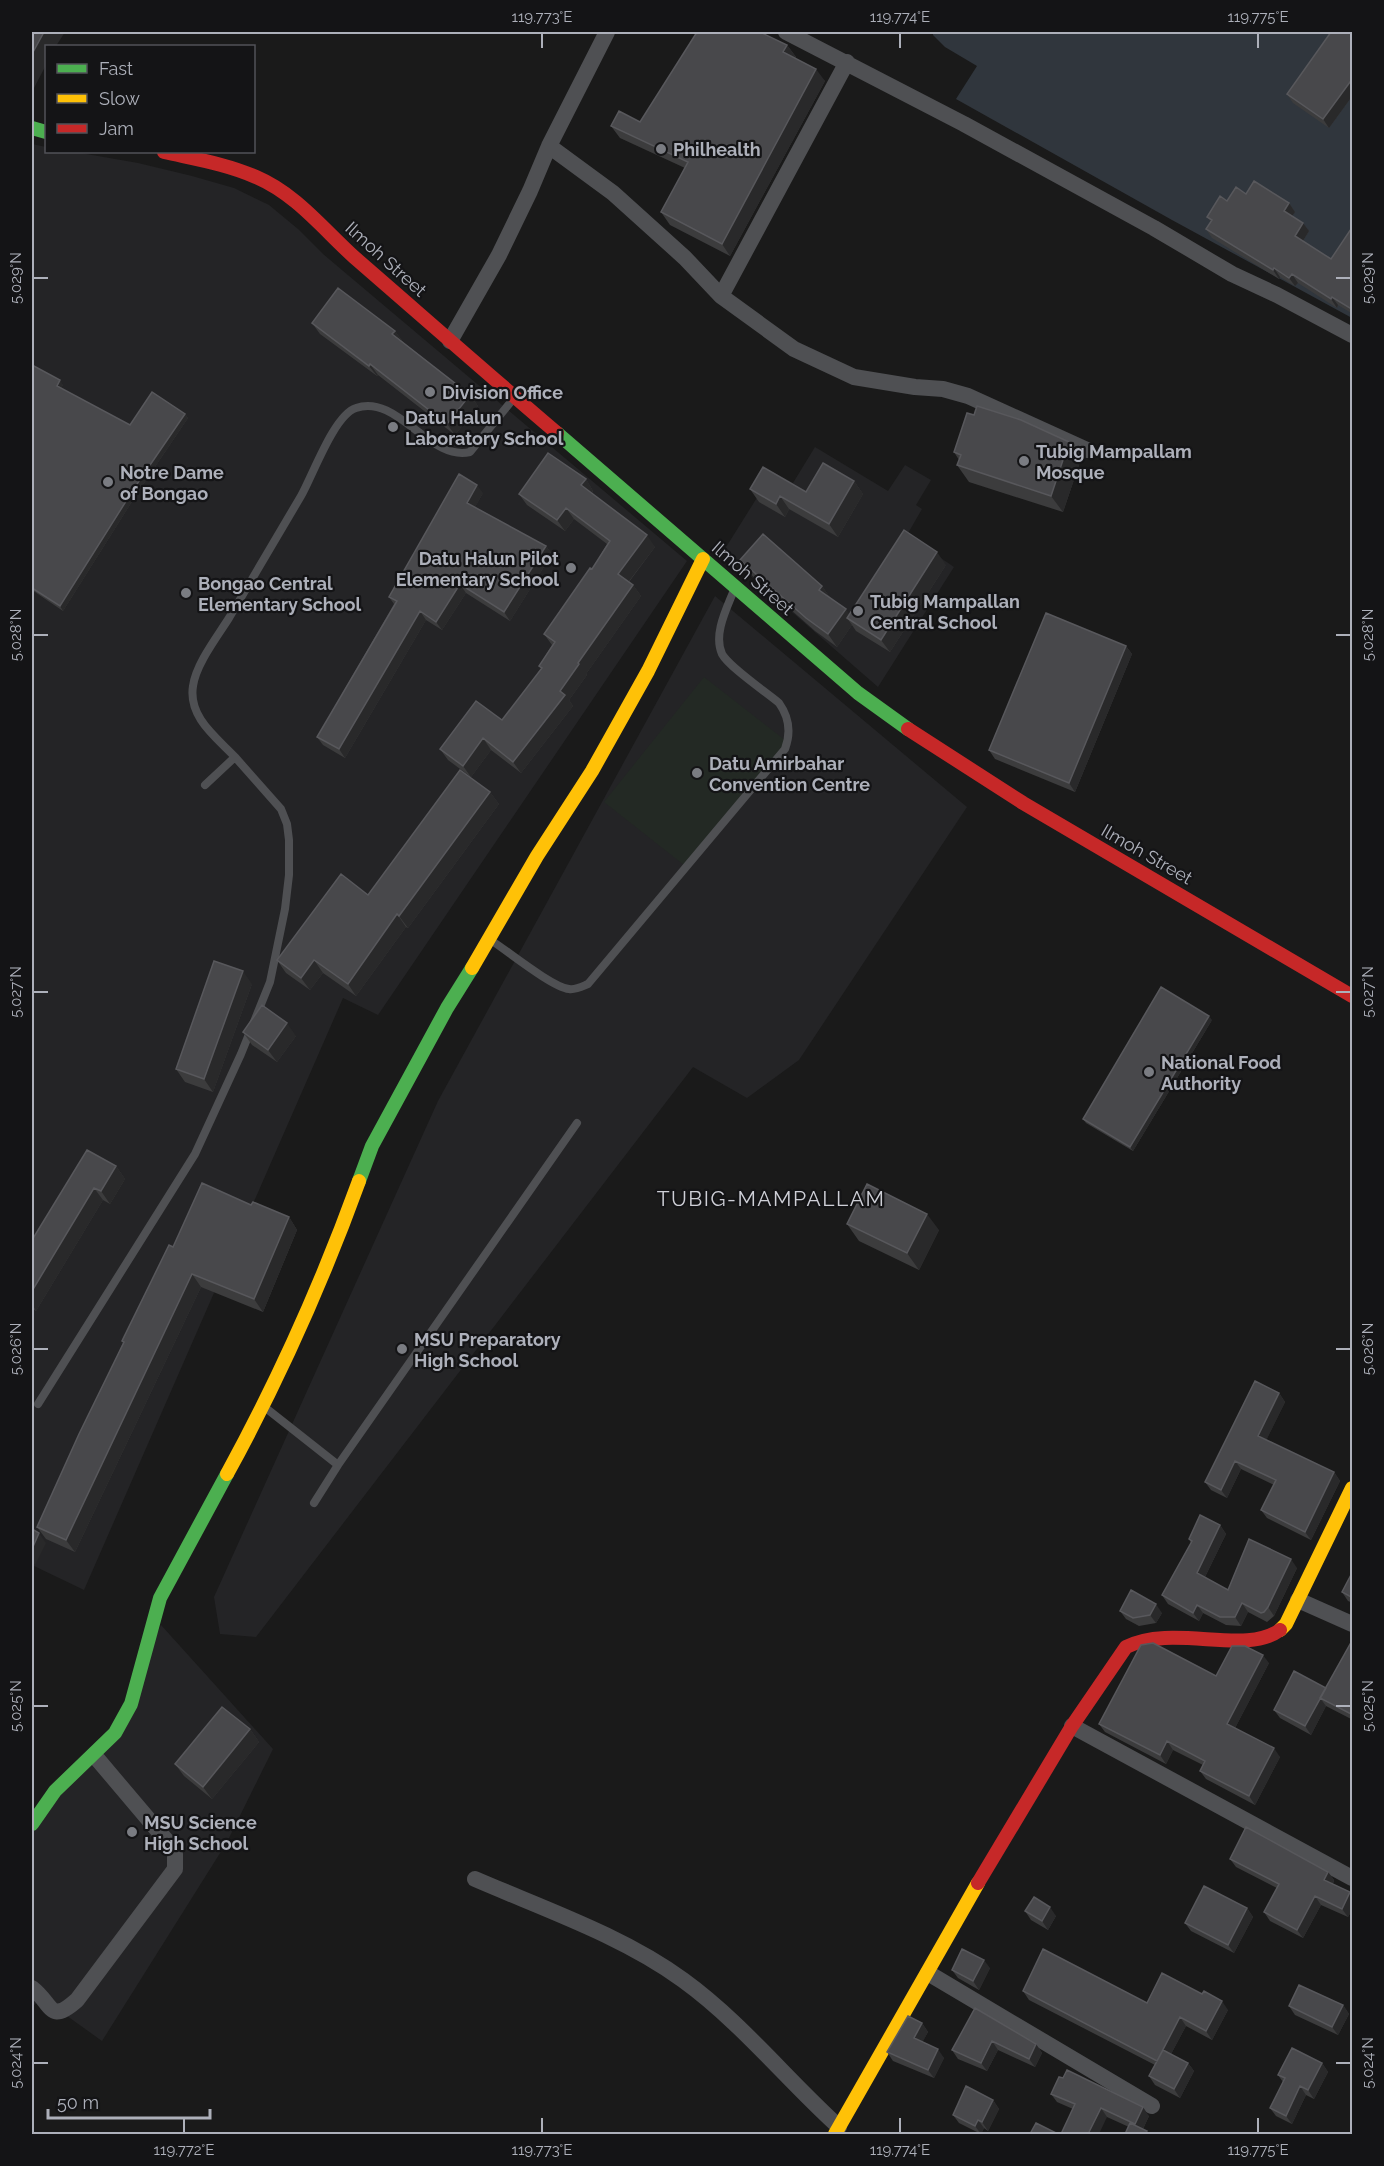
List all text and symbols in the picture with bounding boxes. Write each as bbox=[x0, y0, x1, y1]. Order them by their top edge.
text: 119.773°E bbox=[512, 8, 572, 26]
text: 119.774°E bbox=[870, 8, 930, 26]
text: 119.775°E bbox=[1227, 8, 1289, 26]
legend bbox=[45, 45, 255, 153]
text: Fast bbox=[99, 58, 133, 79]
text: Slow bbox=[99, 88, 140, 109]
text: Jam bbox=[99, 118, 134, 139]
place label: Philhealth bbox=[673, 139, 761, 160]
marker: Philhealth bbox=[654, 142, 668, 156]
street label: Ilmoh Street bbox=[341, 217, 431, 301]
text: 5.029°N bbox=[7, 252, 25, 304]
text: 5.029°N bbox=[1359, 252, 1377, 304]
place label: Division Office bbox=[442, 382, 563, 403]
marker: Division Office bbox=[423, 385, 437, 399]
place label: Datu Halun Laboratory School bbox=[405, 407, 564, 449]
marker: Datu Halun Laboratory School bbox=[386, 420, 400, 434]
place label: Tubig Mampallam Mosque bbox=[1036, 441, 1192, 483]
marker: Tubig Mampallam Mosque bbox=[1017, 454, 1031, 468]
place label: Notre Dame of Bongao bbox=[120, 462, 224, 504]
marker: Notre Dame of Bongao bbox=[101, 475, 115, 489]
street label: Ilmoh Street bbox=[708, 537, 798, 619]
place label: Datu Halun Pilot Elementary School bbox=[396, 548, 559, 590]
marker: Datu Halun Pilot Elementary School bbox=[564, 561, 578, 575]
place label: Bongao Central Elementary School bbox=[198, 573, 362, 615]
marker: Bongao Central Elementary School bbox=[179, 586, 193, 600]
place label: Tubig Mampallan Central School bbox=[870, 591, 1020, 633]
marker: Tubig Mampallan Central School bbox=[851, 604, 865, 618]
text: 5.028°N bbox=[7, 609, 25, 661]
text: 5.028°N bbox=[1359, 609, 1377, 661]
place label: Datu Amirbahar Convention Centre bbox=[709, 753, 870, 795]
marker: Datu Amirbahar Convention Centre bbox=[690, 766, 704, 780]
street label: Ilmoh Street bbox=[1098, 820, 1196, 888]
text: 5.027°N bbox=[7, 966, 25, 1018]
text: 5.027°N bbox=[1359, 966, 1377, 1018]
place label: National Food Authority bbox=[1161, 1052, 1281, 1094]
marker: National Food Authority bbox=[1142, 1065, 1156, 1079]
district label: TUBIG-MAMPALLAM bbox=[657, 1186, 885, 1211]
text: 5.026°N bbox=[7, 1323, 25, 1375]
text: 5.026°N bbox=[1359, 1323, 1377, 1375]
place label: MSU Preparatory High School bbox=[414, 1329, 561, 1371]
marker: MSU Preparatory High School bbox=[395, 1342, 409, 1356]
text: 5.025°N bbox=[7, 1680, 25, 1732]
text: 5.025°N bbox=[1359, 1680, 1377, 1732]
place label: MSU Science High School bbox=[144, 1812, 257, 1854]
marker: MSU Science High School bbox=[125, 1825, 139, 1839]
text: 5.024°N bbox=[7, 2037, 25, 2089]
text: 5.024°N bbox=[1359, 2037, 1377, 2089]
scale bar bbox=[48, 2082, 210, 2120]
text: 50 m bbox=[57, 2092, 99, 2113]
text: 119.772°E bbox=[154, 2141, 214, 2159]
text: 119.773°E bbox=[512, 2141, 572, 2159]
text: 119.774°E bbox=[870, 2141, 930, 2159]
text: 119.775°E bbox=[1227, 2141, 1289, 2159]

